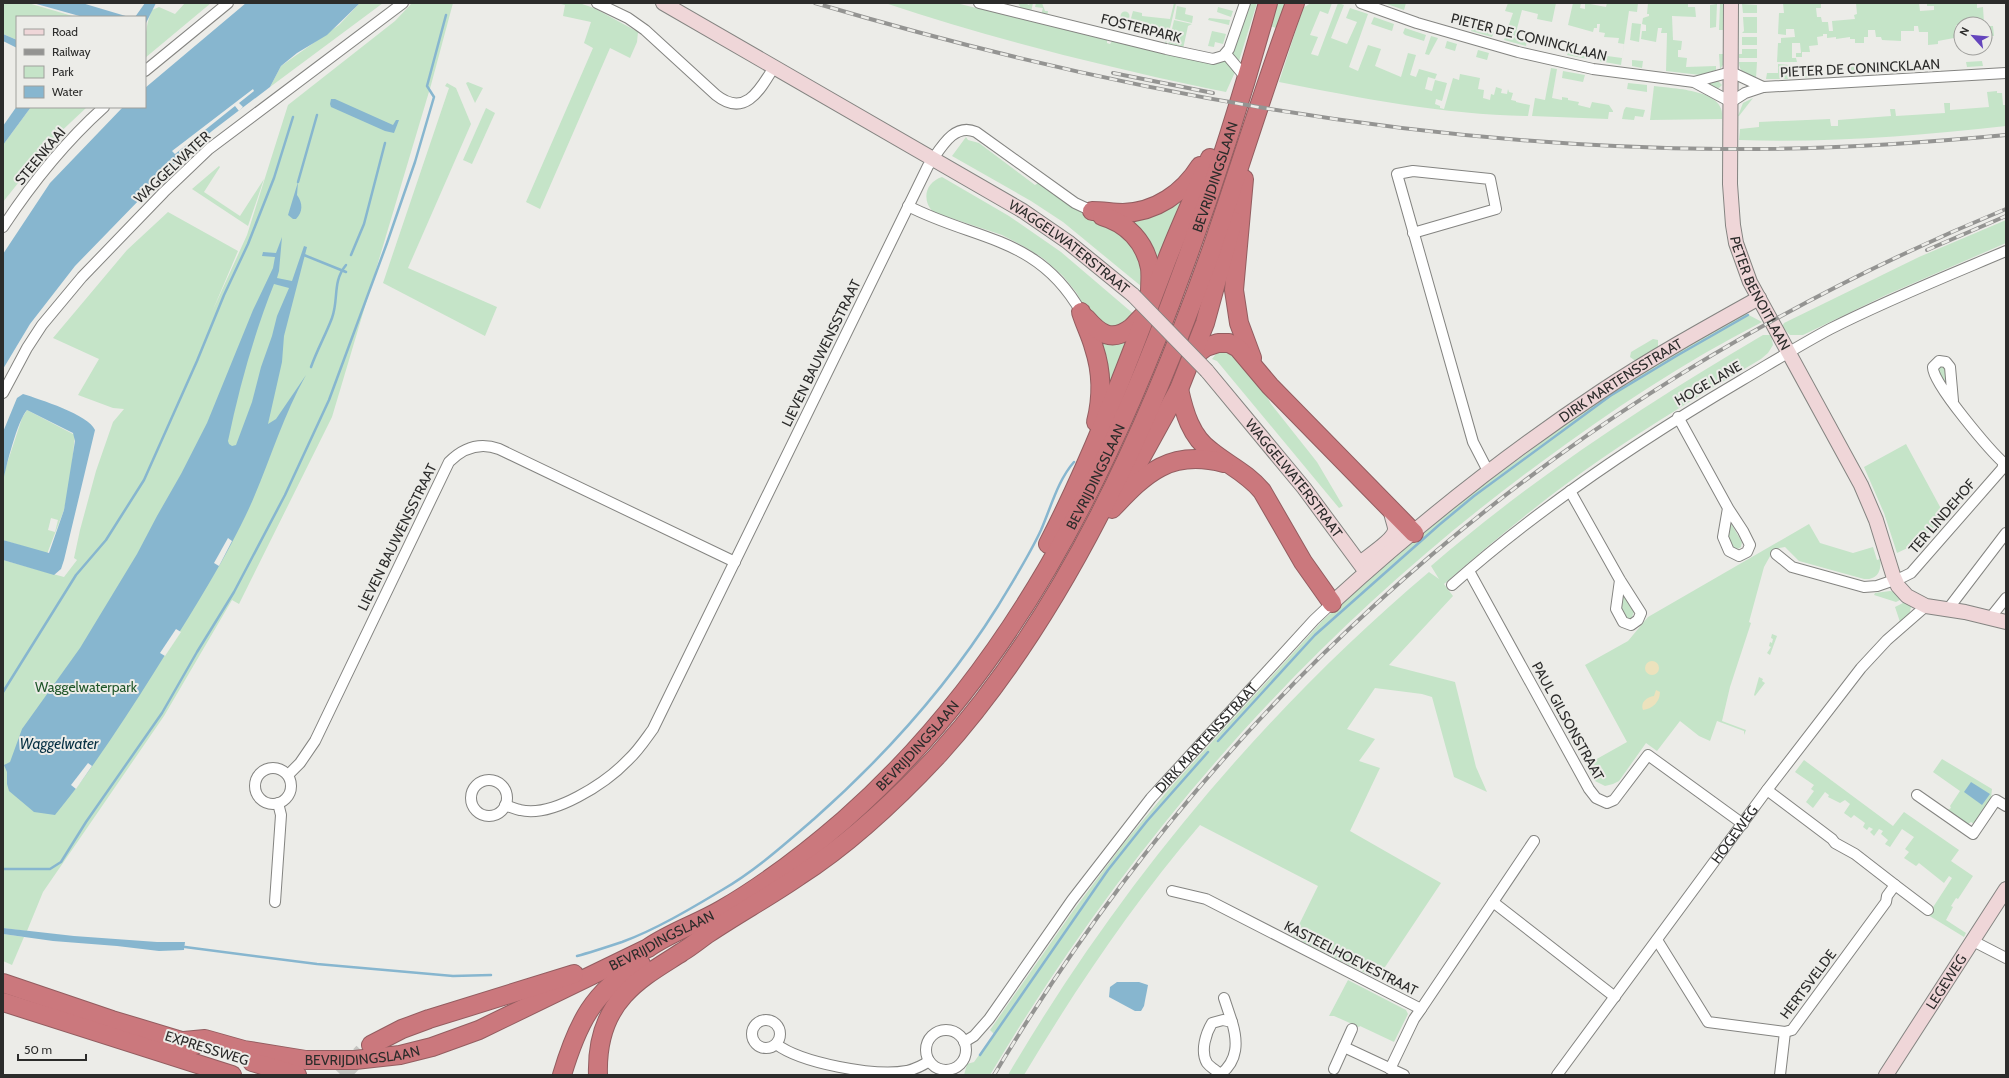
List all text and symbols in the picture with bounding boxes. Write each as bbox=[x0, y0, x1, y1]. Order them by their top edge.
street label: FOSTERPARK bbox=[1099, 9, 1183, 47]
street label: PIETER DE CONINCKLAAN bbox=[1449, 9, 1609, 65]
legend bbox=[16, 16, 146, 108]
north arrow bbox=[1953, 16, 1993, 56]
text: Road bbox=[52, 24, 78, 39]
text: N bbox=[1956, 25, 1972, 38]
text: Railway bbox=[52, 44, 90, 59]
street label: PIETER DE CONINCKLAAN bbox=[1779, 55, 1941, 81]
text: Park bbox=[52, 64, 74, 79]
text: Water bbox=[52, 84, 83, 99]
street label: BEVRIJDINGSLAAN bbox=[1188, 119, 1242, 235]
street label: STEENKAAI bbox=[11, 123, 69, 189]
street label: WAGGELWATER bbox=[130, 127, 214, 207]
street label: WAGGELWATERSTRAAT bbox=[1005, 196, 1134, 298]
street label: PETER BENOITLAAN bbox=[1726, 235, 1795, 353]
street label: LIEVEN BAUWENSSTRAAT bbox=[777, 276, 865, 430]
street label: DIRK MARTENSSTRAAT bbox=[1555, 334, 1686, 426]
street label: HOGE LANE bbox=[1671, 357, 1745, 409]
street label: WAGGELWATERSTRAAT bbox=[1241, 415, 1347, 541]
street label: BEVRIJDINGSLAAN bbox=[1062, 421, 1129, 533]
street label: LIEVEN BAUWENSSTRAAT bbox=[353, 460, 441, 614]
street label: TER LINDEHOF bbox=[1905, 474, 1980, 557]
street label: PAUL GILSONSTRAAT bbox=[1528, 658, 1608, 784]
park label: Waggelwaterpark bbox=[35, 678, 138, 696]
street label: DIRK MARTENSSTRAAT bbox=[1151, 679, 1261, 797]
street label: BEVRIJDINGSLAAN bbox=[872, 697, 963, 795]
water label: Waggelwater bbox=[20, 735, 100, 753]
street label: HOGEWEG bbox=[1707, 802, 1762, 867]
street label: BEVRIJDINGSLAAN bbox=[606, 906, 717, 975]
street label: KASTEELHOEVESTRAAT bbox=[1281, 917, 1421, 1000]
street label: HERTSVELDE bbox=[1776, 945, 1840, 1022]
street label: LEGEWEG bbox=[1922, 951, 1971, 1013]
street label: EXPRESSWEG bbox=[163, 1027, 251, 1069]
scale bar bbox=[18, 1036, 86, 1062]
street label: BEVRIJDINGSLAAN bbox=[305, 1041, 422, 1069]
text: 50 m bbox=[24, 1042, 52, 1057]

